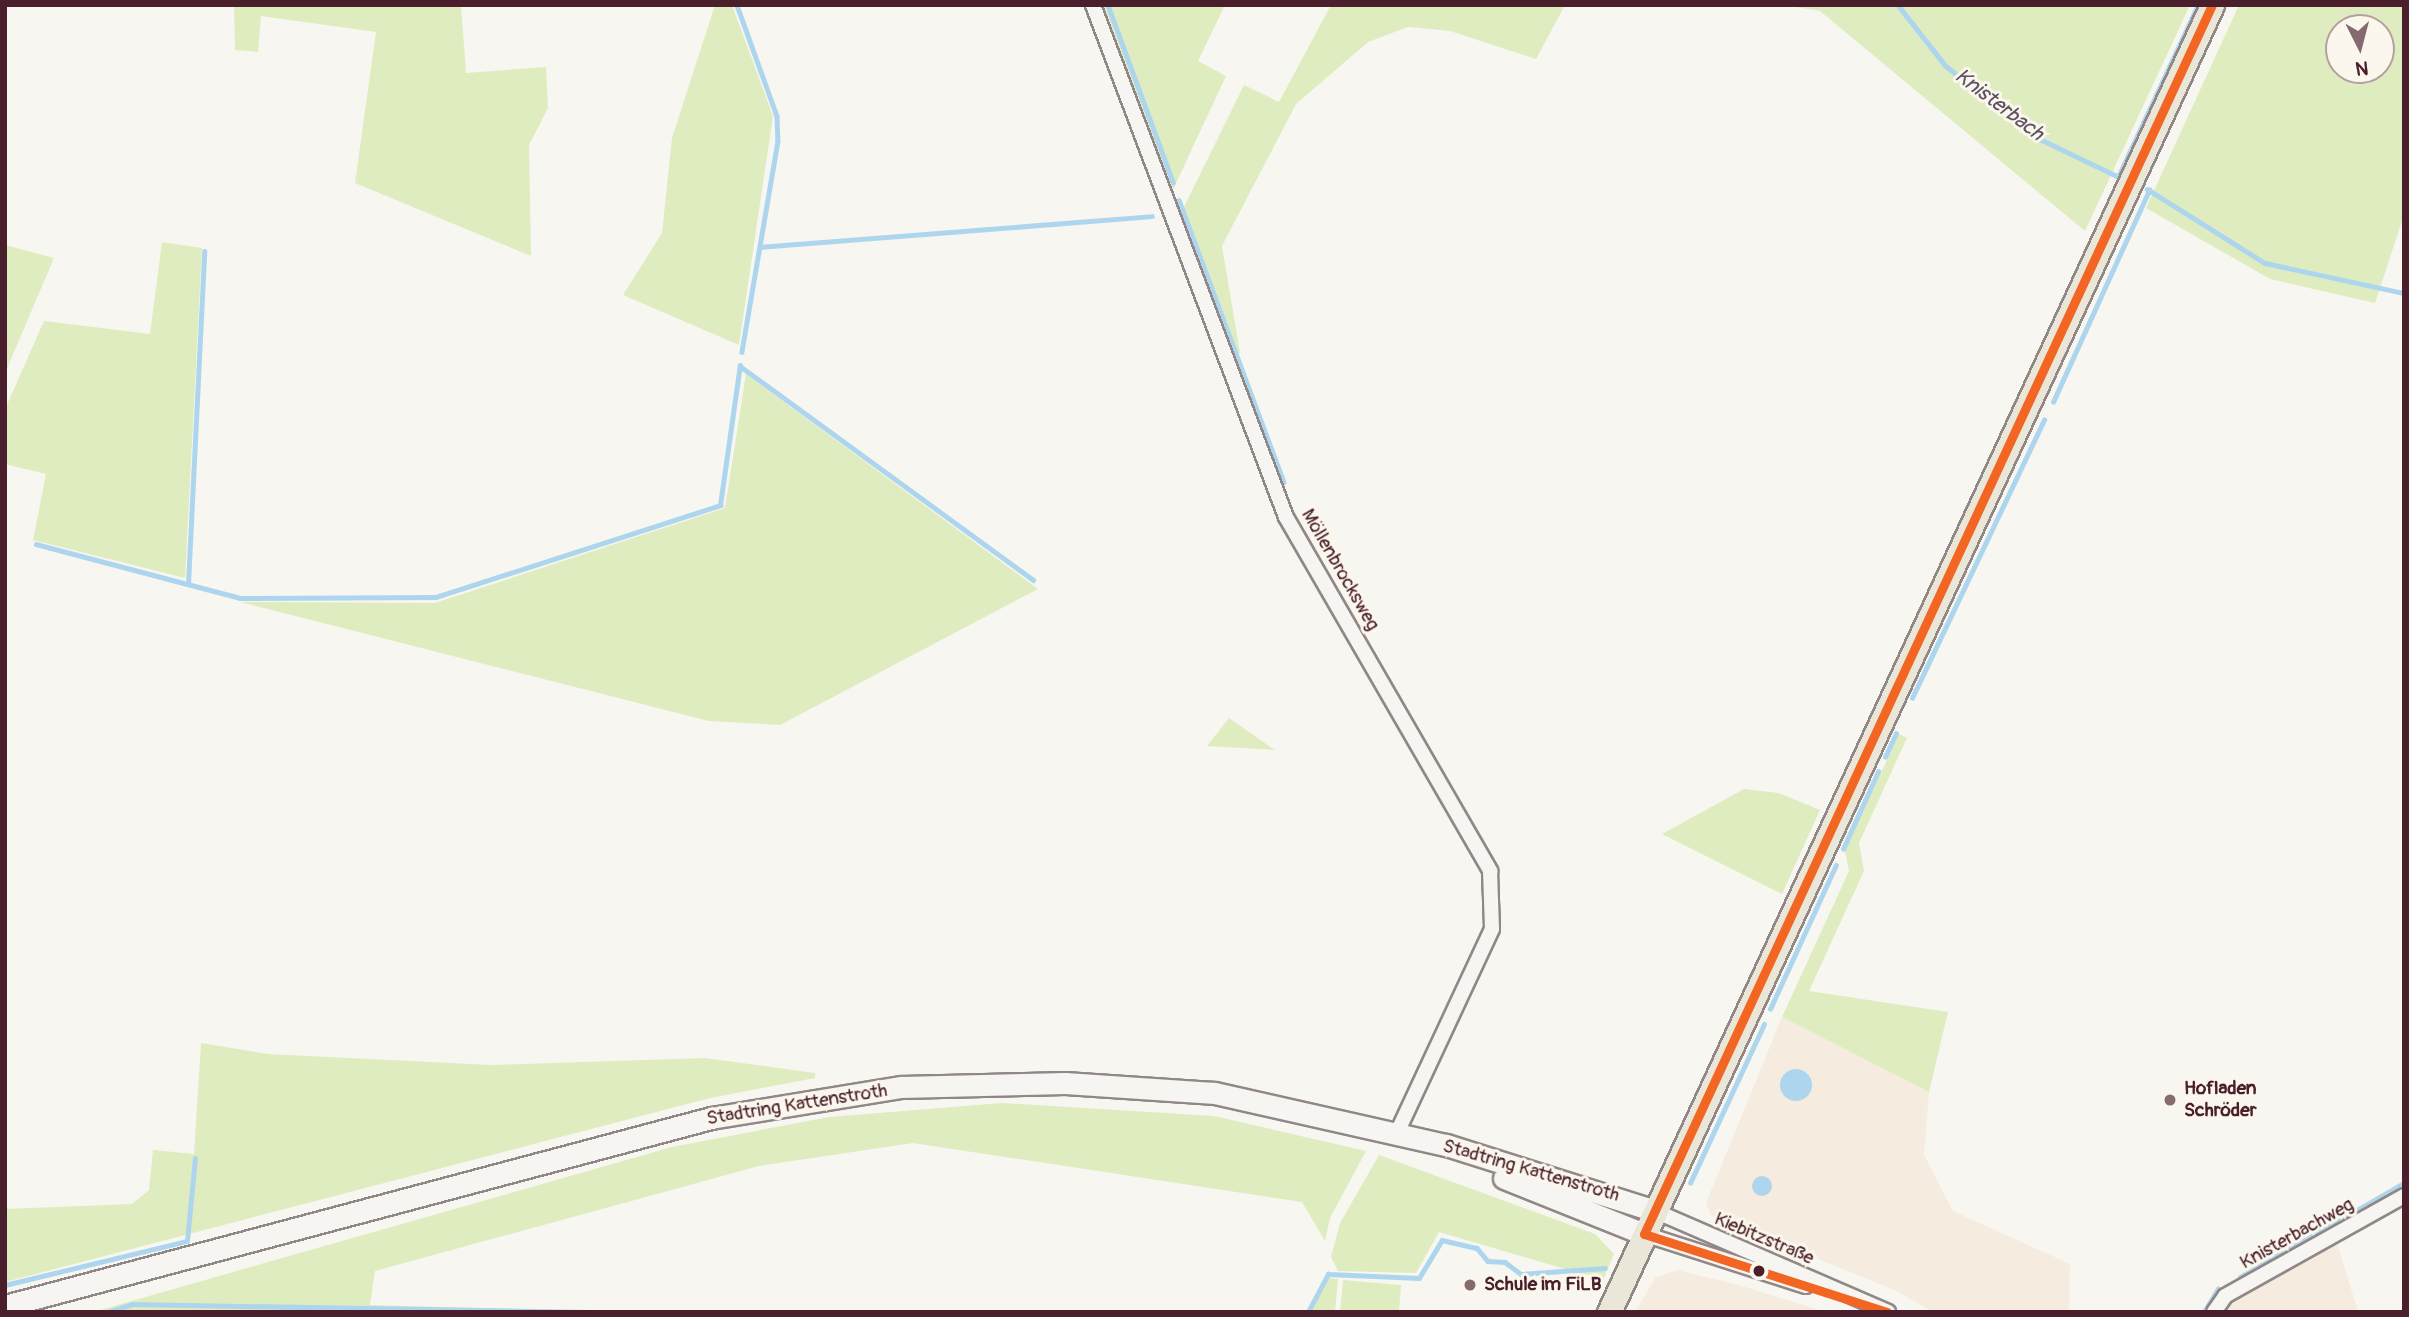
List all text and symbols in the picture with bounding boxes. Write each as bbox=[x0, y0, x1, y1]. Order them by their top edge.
north arrow bbox=[2325, 14, 2395, 84]
text: N bbox=[2354, 55, 2370, 81]
water label: Knisterbach bbox=[1950, 63, 2048, 147]
street label: Möllenbrocksweg bbox=[1296, 505, 1384, 635]
place label: Hofladen Schröder bbox=[2184, 1078, 2257, 1122]
street label: Stadtring Kattenstroth bbox=[705, 1079, 889, 1131]
marker: Hofladen Schröder bbox=[2162, 1092, 2178, 1108]
street label: Stadtring Kattenstroth bbox=[1440, 1135, 1622, 1207]
street label: Knisterbachweg bbox=[2236, 1193, 2358, 1275]
street label: Kiebitzstraße bbox=[1711, 1208, 1817, 1270]
unlabelled marker bbox=[1752, 1264, 1766, 1278]
place label: Schule im FiLB bbox=[1484, 1274, 1601, 1296]
marker: Schule im FiLB bbox=[1462, 1277, 1478, 1293]

